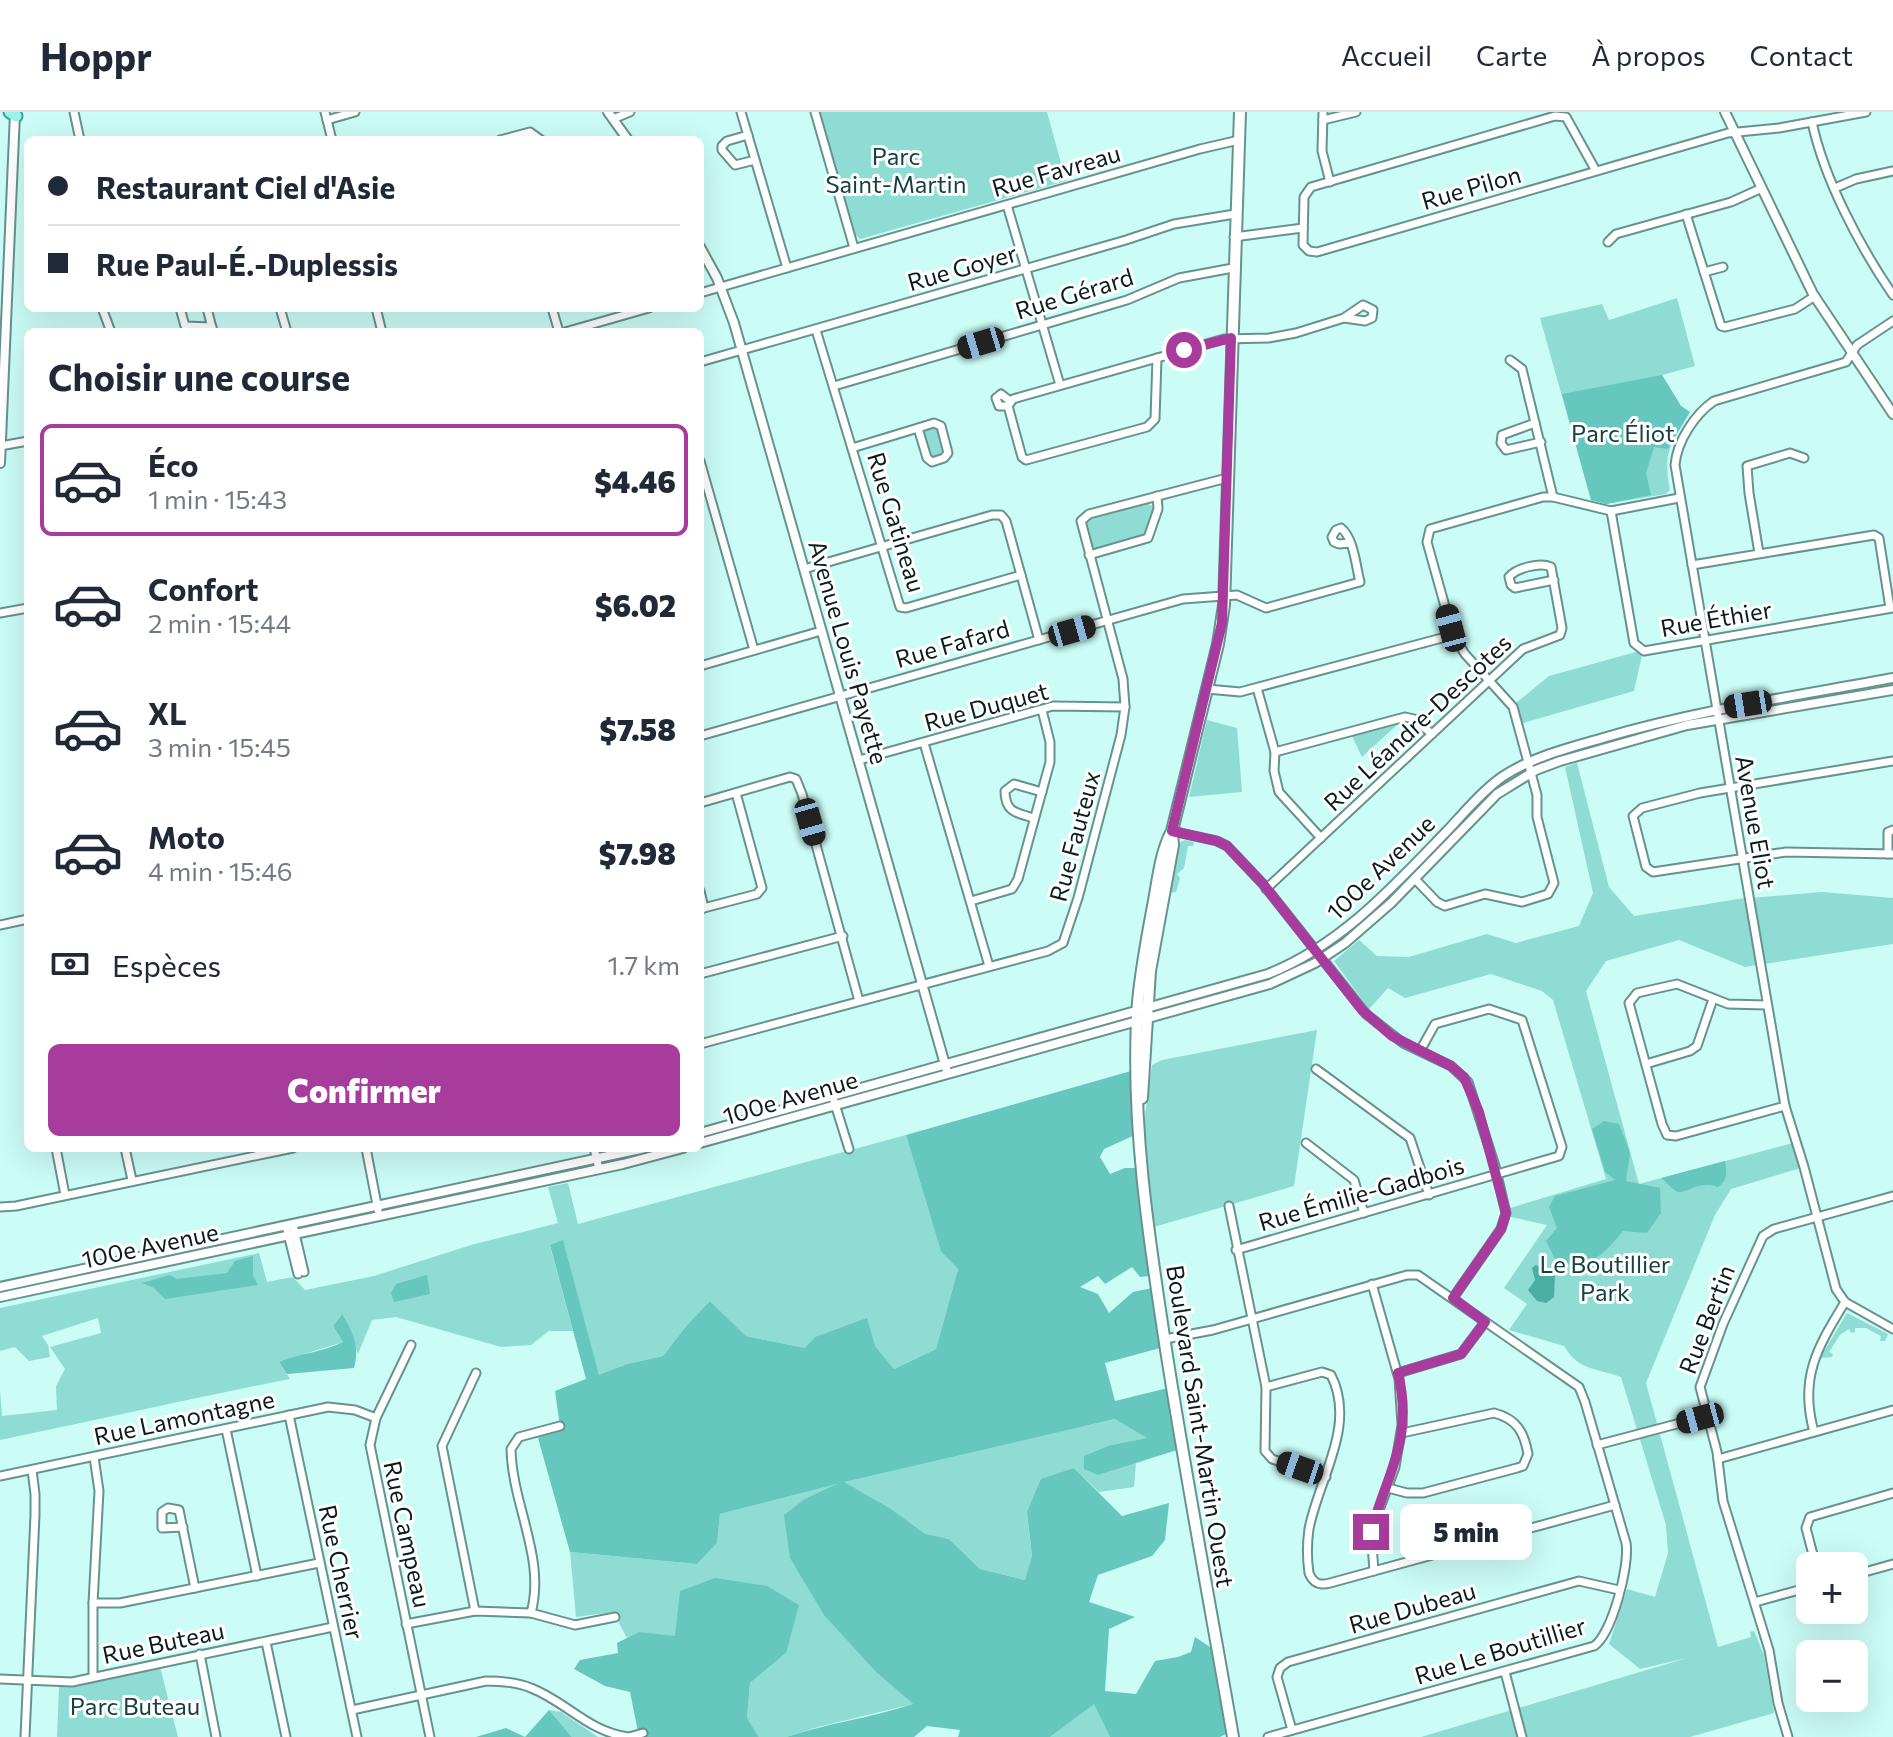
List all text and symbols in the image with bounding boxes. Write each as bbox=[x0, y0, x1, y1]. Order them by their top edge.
text: Hoppr bbox=[40, 32, 152, 79]
text: Accueil bbox=[1341, 38, 1432, 72]
text: Carte bbox=[1476, 38, 1547, 72]
text: À propos bbox=[1591, 38, 1706, 72]
text: Contact bbox=[1750, 38, 1853, 72]
street label: Rue Favreau bbox=[988, 138, 1124, 202]
park label: Parc Saint-Martin bbox=[825, 141, 967, 198]
street label: Rue Pilon bbox=[1418, 159, 1524, 215]
text: Restaurant Ciel d'Asie bbox=[96, 168, 395, 205]
street label: Rue Goyer bbox=[904, 237, 1020, 296]
text: Rue Paul-É.-Duplessis bbox=[96, 245, 398, 282]
street label: Rue Gérard bbox=[1012, 261, 1136, 325]
car bbox=[955, 325, 1007, 361]
route start bbox=[1166, 332, 1202, 368]
text: Choisir une course bbox=[48, 354, 350, 398]
park label: Parc Éliot bbox=[1571, 418, 1675, 447]
icon: car bbox=[52, 444, 124, 516]
text: Éco bbox=[148, 446, 198, 483]
street label: Rue Gatineau bbox=[862, 448, 932, 596]
text: $4.46 bbox=[594, 462, 676, 499]
text: 1 min · 15:43 bbox=[148, 483, 287, 514]
street label: Avenue Louis Payette bbox=[803, 537, 895, 767]
icon: car bbox=[52, 568, 124, 640]
text: Confort bbox=[148, 570, 259, 607]
text: $6.02 bbox=[595, 586, 676, 623]
street label: Rue Éthier bbox=[1658, 594, 1774, 642]
car bbox=[1433, 602, 1469, 654]
text: 2 min · 15:44 bbox=[148, 607, 291, 638]
street label: Rue Fafard bbox=[892, 613, 1012, 673]
car bbox=[1046, 613, 1098, 649]
street label: Rue Léandre-Descotes bbox=[1317, 628, 1517, 816]
street label: Rue Duquet bbox=[921, 675, 1051, 736]
car bbox=[1722, 688, 1774, 720]
icon: car bbox=[52, 692, 124, 764]
text: XL bbox=[148, 694, 187, 731]
text: $7.58 bbox=[599, 710, 676, 747]
text: 3 min · 15:45 bbox=[148, 731, 291, 762]
street label: Avenue Eliot bbox=[1730, 753, 1782, 891]
street label: Rue Fauteux bbox=[1043, 767, 1105, 905]
car bbox=[792, 796, 828, 848]
street label: 100e Avenue bbox=[1320, 808, 1440, 926]
icon: car bbox=[52, 816, 124, 888]
text: Moto bbox=[148, 818, 225, 855]
text: $7.98 bbox=[599, 834, 676, 871]
text: 4 min · 15:46 bbox=[148, 855, 293, 886]
icon: cash bbox=[48, 942, 92, 986]
text: Espèces bbox=[112, 946, 221, 983]
text: 1.7 km bbox=[608, 949, 680, 980]
button: Confirmer bbox=[48, 1044, 680, 1136]
street label: 100e Avenue bbox=[719, 1064, 861, 1130]
street label: Rue Émilie-Gadbois bbox=[1255, 1150, 1467, 1236]
street label: 100e Avenue bbox=[79, 1216, 221, 1274]
park label: Le Boutillier Park bbox=[1540, 1249, 1671, 1306]
street label: Rue Bertin bbox=[1672, 1261, 1740, 1377]
street label: Boulevard Saint-Martin Ouest bbox=[1161, 1263, 1241, 1589]
street label: Rue Lamontagne bbox=[91, 1384, 277, 1450]
car bbox=[1674, 1400, 1726, 1436]
car bbox=[1273, 1449, 1327, 1487]
street label: Rue Campeau bbox=[378, 1458, 438, 1610]
street label: Rue Cherrier bbox=[314, 1502, 371, 1642]
callout: 5 min bbox=[1399, 1504, 1531, 1560]
route end bbox=[1353, 1514, 1389, 1550]
text: 5 min bbox=[1433, 1516, 1499, 1547]
map controls bbox=[1796, 1552, 1868, 1712]
button: + bbox=[1796, 1552, 1868, 1624]
street label: Rue Dubeau bbox=[1345, 1575, 1479, 1639]
street label: Rue Le Boutillier bbox=[1411, 1610, 1589, 1690]
street label: Rue Buteau bbox=[99, 1615, 227, 1669]
button: − bbox=[1796, 1640, 1868, 1712]
park label: Parc Buteau bbox=[70, 1691, 200, 1720]

